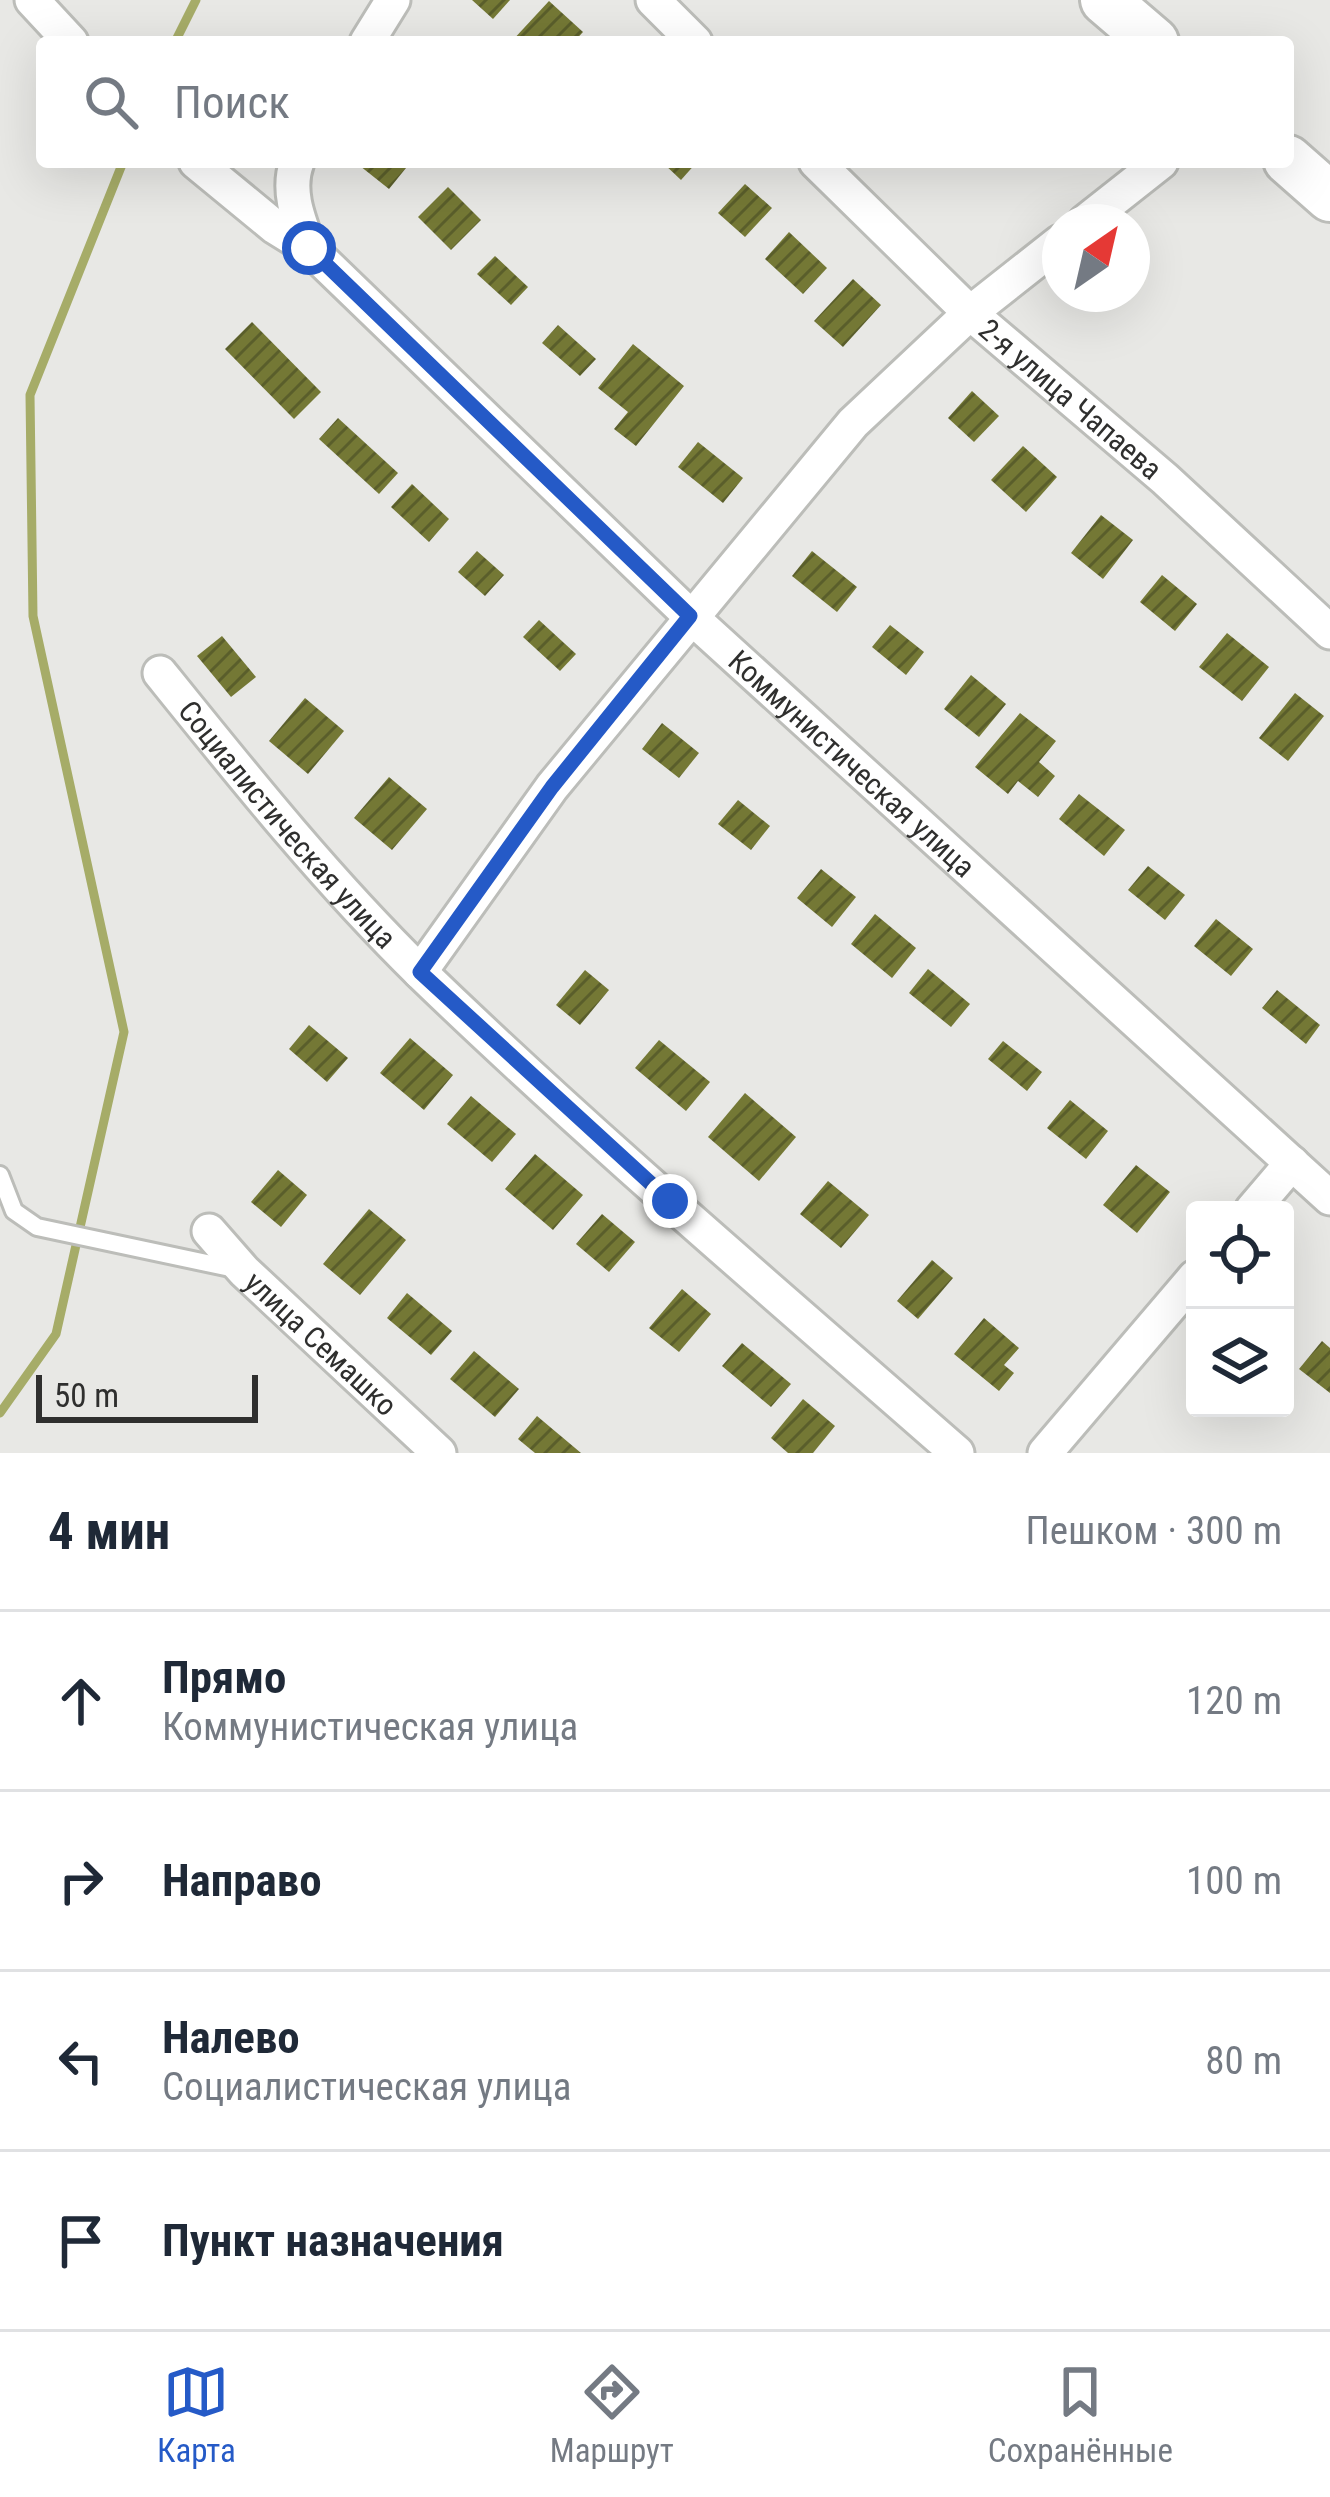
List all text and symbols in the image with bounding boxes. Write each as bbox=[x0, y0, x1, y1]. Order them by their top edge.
search box bbox=[36, 36, 1294, 168]
icon: search bbox=[78, 69, 144, 135]
text: Поиск bbox=[174, 76, 290, 129]
north arrow bbox=[1042, 204, 1150, 312]
route start bbox=[282, 221, 336, 275]
street label: 2-я улица Чапаева bbox=[972, 311, 1169, 486]
street label: Коммунистическая улица bbox=[722, 643, 982, 884]
street label: Социалистическая улица bbox=[172, 693, 404, 955]
route end bbox=[643, 1174, 697, 1228]
map controls bbox=[1186, 1201, 1294, 1417]
button: locate bbox=[1186, 1201, 1294, 1309]
street label: улица Семашко bbox=[238, 1264, 404, 1422]
button: layers bbox=[1186, 1309, 1294, 1417]
scale bar bbox=[36, 1369, 258, 1422]
text: 50 m bbox=[54, 1376, 119, 1415]
text: 4 мин bbox=[48, 1502, 170, 1561]
text: Пешком · 300 m bbox=[1025, 1508, 1282, 1554]
text: Прямо bbox=[162, 1651, 286, 1704]
icon: ahead bbox=[48, 1668, 114, 1734]
text: 120 m bbox=[1186, 1678, 1282, 1724]
text: Коммунистическая улица bbox=[162, 1704, 578, 1750]
icon: right bbox=[48, 1848, 114, 1914]
text: Направо bbox=[162, 1854, 322, 1907]
text: 100 m bbox=[1186, 1858, 1282, 1904]
text: Налево bbox=[162, 2011, 300, 2064]
icon: left bbox=[48, 2028, 114, 2094]
text: 80 m bbox=[1205, 2038, 1282, 2084]
text: Социалистическая улица bbox=[162, 2064, 571, 2110]
icon: arrive bbox=[48, 2208, 114, 2274]
text: Пункт назначения bbox=[162, 2214, 504, 2267]
tab: Карта bbox=[157, 2359, 236, 2470]
tab: Маршрут bbox=[550, 2359, 674, 2470]
tab: Сохранённые bbox=[988, 2359, 1173, 2470]

